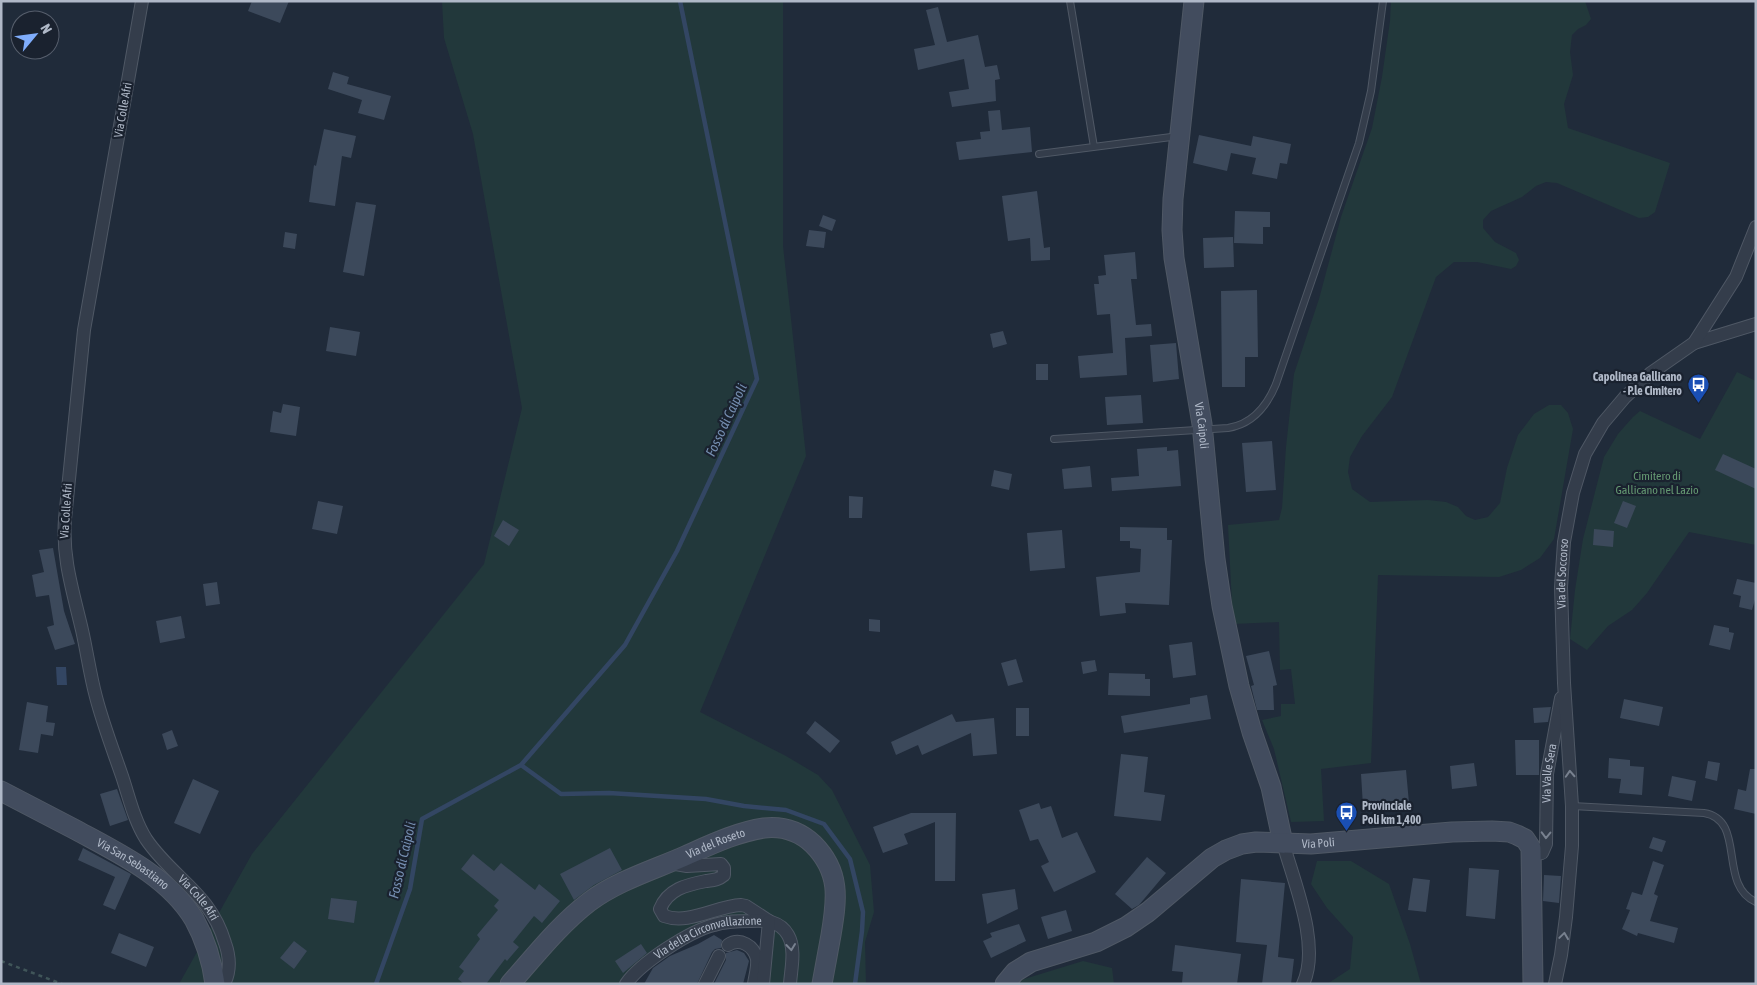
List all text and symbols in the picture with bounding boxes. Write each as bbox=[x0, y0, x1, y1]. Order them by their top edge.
north arrow bbox=[10, 10, 60, 60]
text: N bbox=[37, 21, 55, 36]
street label: Via Colle Afri bbox=[111, 81, 135, 139]
place label: Capolinea Gallicano - P.le Cimitero bbox=[1593, 370, 1682, 398]
bus stop icon: Capolinea Gallicano - P.le Cimitero bbox=[1686, 372, 1710, 403]
water label: Fosso di Caipoli bbox=[702, 381, 750, 459]
street label: Via Caipoli bbox=[1191, 401, 1211, 449]
park label: Cimitero di Gallicano nel Lazio bbox=[1615, 469, 1699, 497]
street label: Via Colle Afri bbox=[57, 483, 75, 539]
street label: Via del Soccorso bbox=[1554, 537, 1572, 609]
street label: Via Valle Sera bbox=[1540, 742, 1559, 803]
one-way arrow bbox=[1564, 770, 1575, 778]
place label: Provinciale Poli km 1,400 bbox=[1362, 799, 1422, 827]
bus stop icon: Provinciale Poli km 1,400 bbox=[1334, 801, 1358, 832]
water label: Fosso di Caipoli bbox=[385, 820, 419, 900]
street label: Via del Roseto bbox=[684, 825, 747, 862]
one-way arrow bbox=[1541, 832, 1551, 840]
street label: Via Poli bbox=[1301, 835, 1335, 851]
street label: Via San Sebastiano bbox=[94, 836, 172, 893]
street label: Via Colle Afri bbox=[175, 872, 221, 923]
street label: Via della Circonvallazione bbox=[651, 914, 762, 962]
one-way arrow bbox=[1558, 932, 1568, 940]
one-way arrow bbox=[785, 944, 796, 952]

